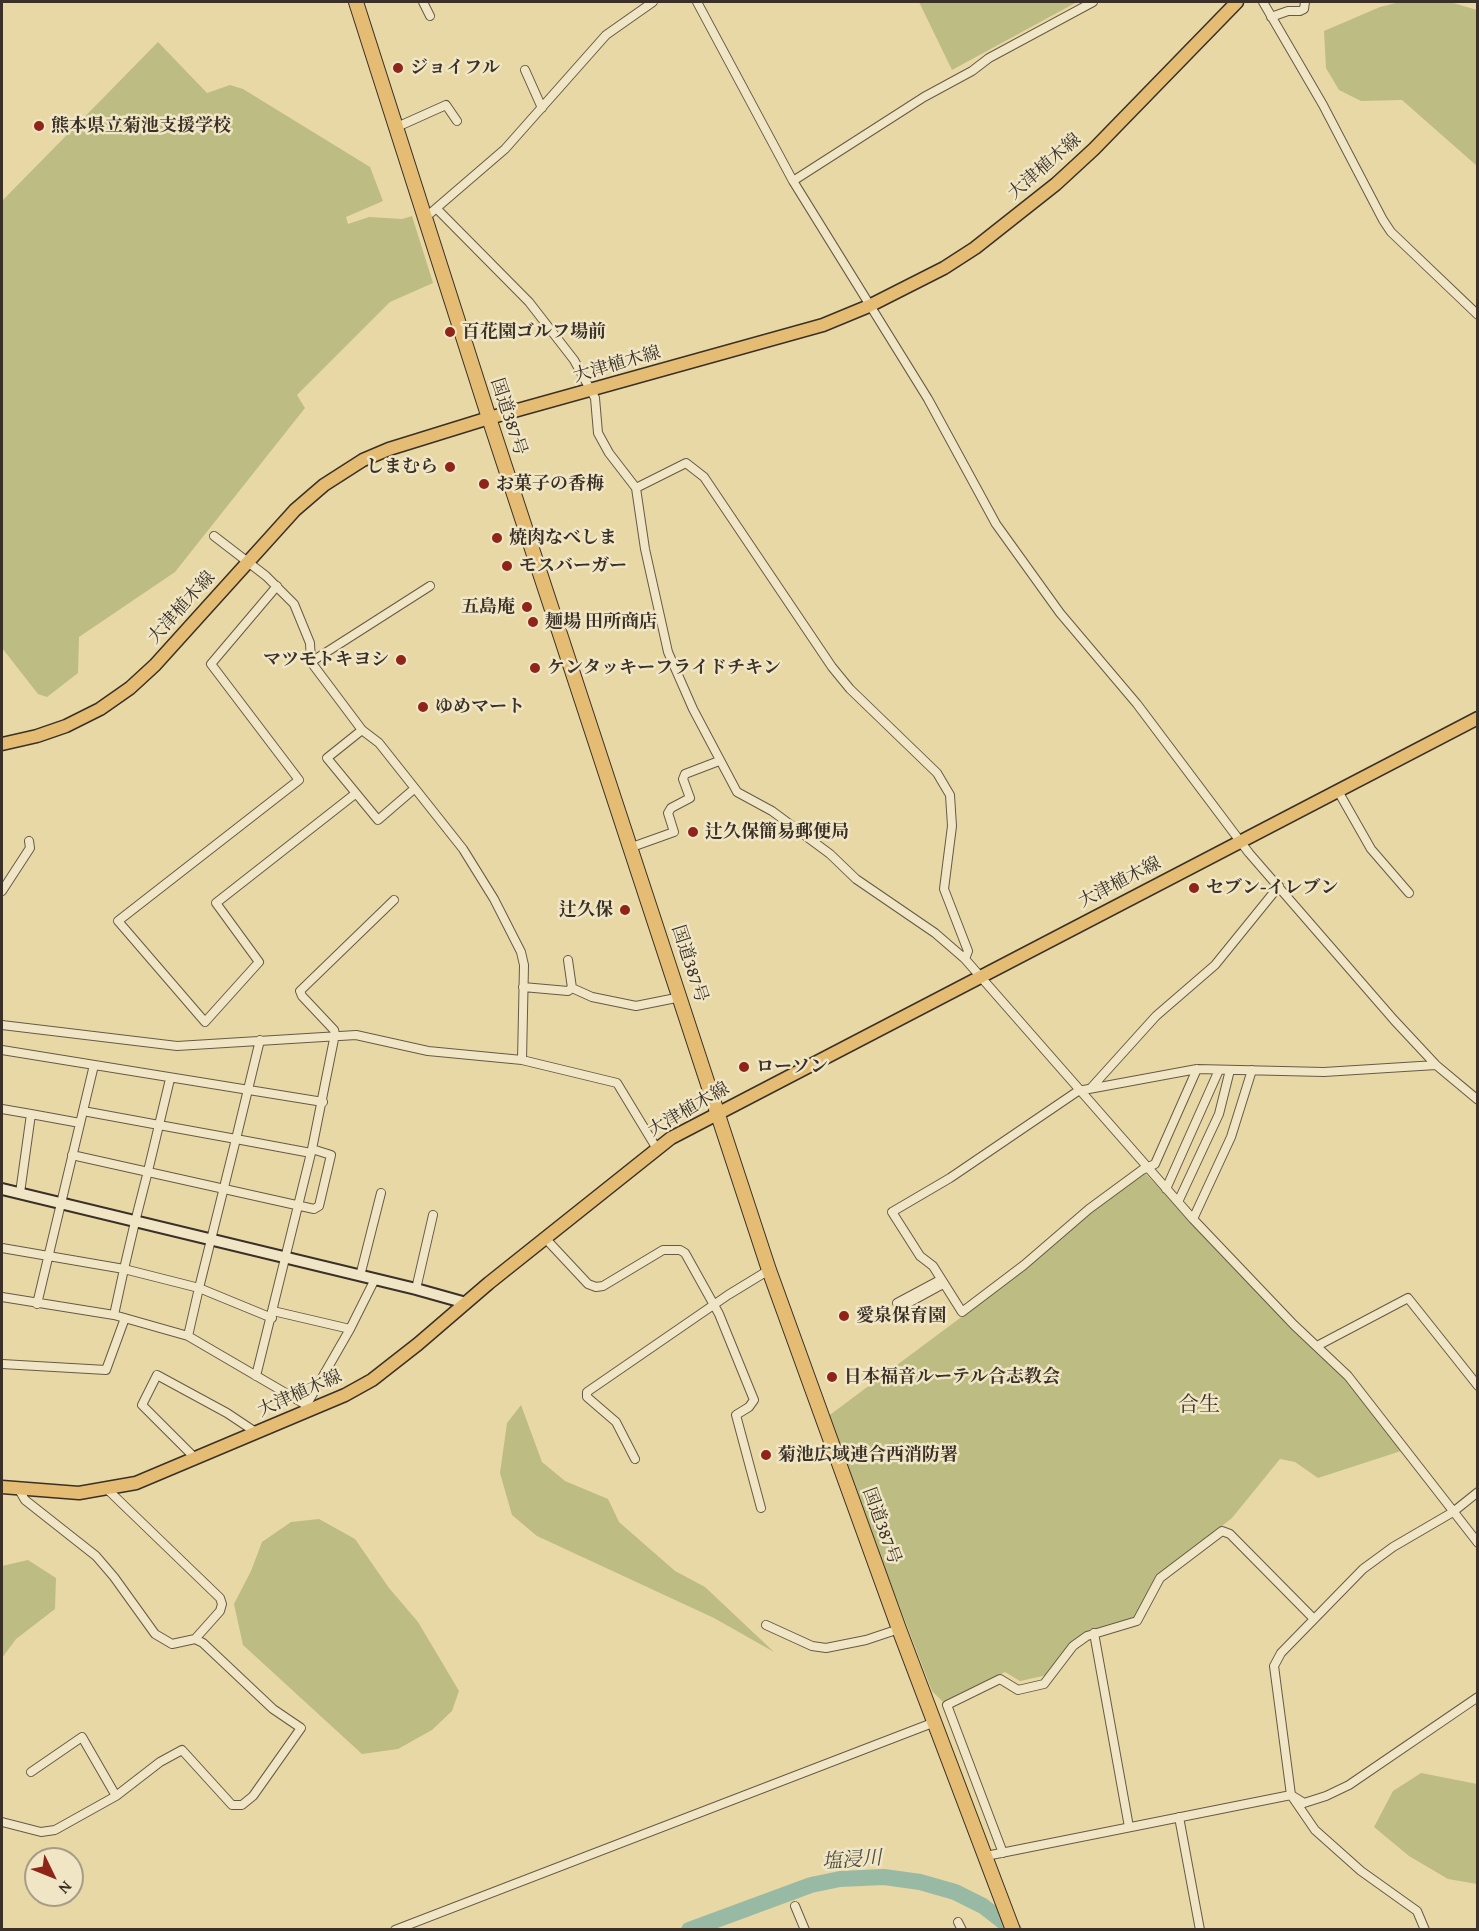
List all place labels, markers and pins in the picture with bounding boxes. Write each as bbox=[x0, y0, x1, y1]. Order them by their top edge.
place label: ジョイフル bbox=[410, 57, 500, 79]
marker: ジョイフル bbox=[391, 61, 405, 75]
place label: 熊本県立菊池支援学校 bbox=[51, 115, 231, 137]
marker: 熊本県立菊池支援学校 bbox=[32, 119, 46, 133]
place label: 百花園ゴルフ場前 bbox=[462, 321, 606, 343]
marker: 百花園ゴルフ場前 bbox=[443, 325, 457, 339]
place label: しまむら bbox=[366, 456, 438, 478]
marker: しまむら bbox=[443, 460, 457, 474]
place label: お菓子の香梅 bbox=[496, 473, 604, 495]
marker: お菓子の香梅 bbox=[477, 477, 491, 491]
place label: 焼肉なべしま bbox=[509, 527, 617, 549]
marker: 焼肉なべしま bbox=[490, 531, 504, 545]
place label: モスバーガー bbox=[519, 555, 627, 577]
marker: モスバーガー bbox=[500, 559, 514, 573]
place label: 五島庵 bbox=[461, 596, 515, 618]
marker: 五島庵 bbox=[520, 600, 534, 614]
place label: 麺場 田所商店 bbox=[545, 611, 657, 633]
marker: 麺場 田所商店 bbox=[526, 615, 540, 629]
place label: マツモトキヨシ bbox=[263, 649, 389, 671]
marker: マツモトキヨシ bbox=[394, 653, 408, 667]
place label: ケンタッキーフライドチキン bbox=[547, 657, 781, 679]
marker: ケンタッキーフライドチキン bbox=[528, 661, 542, 675]
place label: ゆめマート bbox=[435, 696, 525, 718]
marker: ゆめマート bbox=[416, 700, 430, 714]
place label: 辻久保簡易郵便局 bbox=[705, 821, 849, 843]
marker: 辻久保簡易郵便局 bbox=[686, 825, 700, 839]
place label: セブン-イレブン bbox=[1206, 877, 1339, 899]
marker: セブン-イレブン bbox=[1187, 881, 1201, 895]
place label: 辻久保 bbox=[559, 899, 613, 921]
marker: 辻久保 bbox=[618, 903, 632, 917]
place label: ローソン bbox=[756, 1056, 828, 1078]
marker: ローソン bbox=[737, 1060, 751, 1074]
place label: 愛泉保育園 bbox=[856, 1305, 946, 1327]
marker: 愛泉保育園 bbox=[837, 1309, 851, 1323]
place label: 日本福音ルーテル合志教会 bbox=[844, 1366, 1060, 1388]
marker: 日本福音ルーテル合志教会 bbox=[825, 1370, 839, 1384]
place label: 菊池広域連合西消防署 bbox=[778, 1444, 958, 1466]
marker: 菊池広域連合西消防署 bbox=[759, 1448, 773, 1462]

